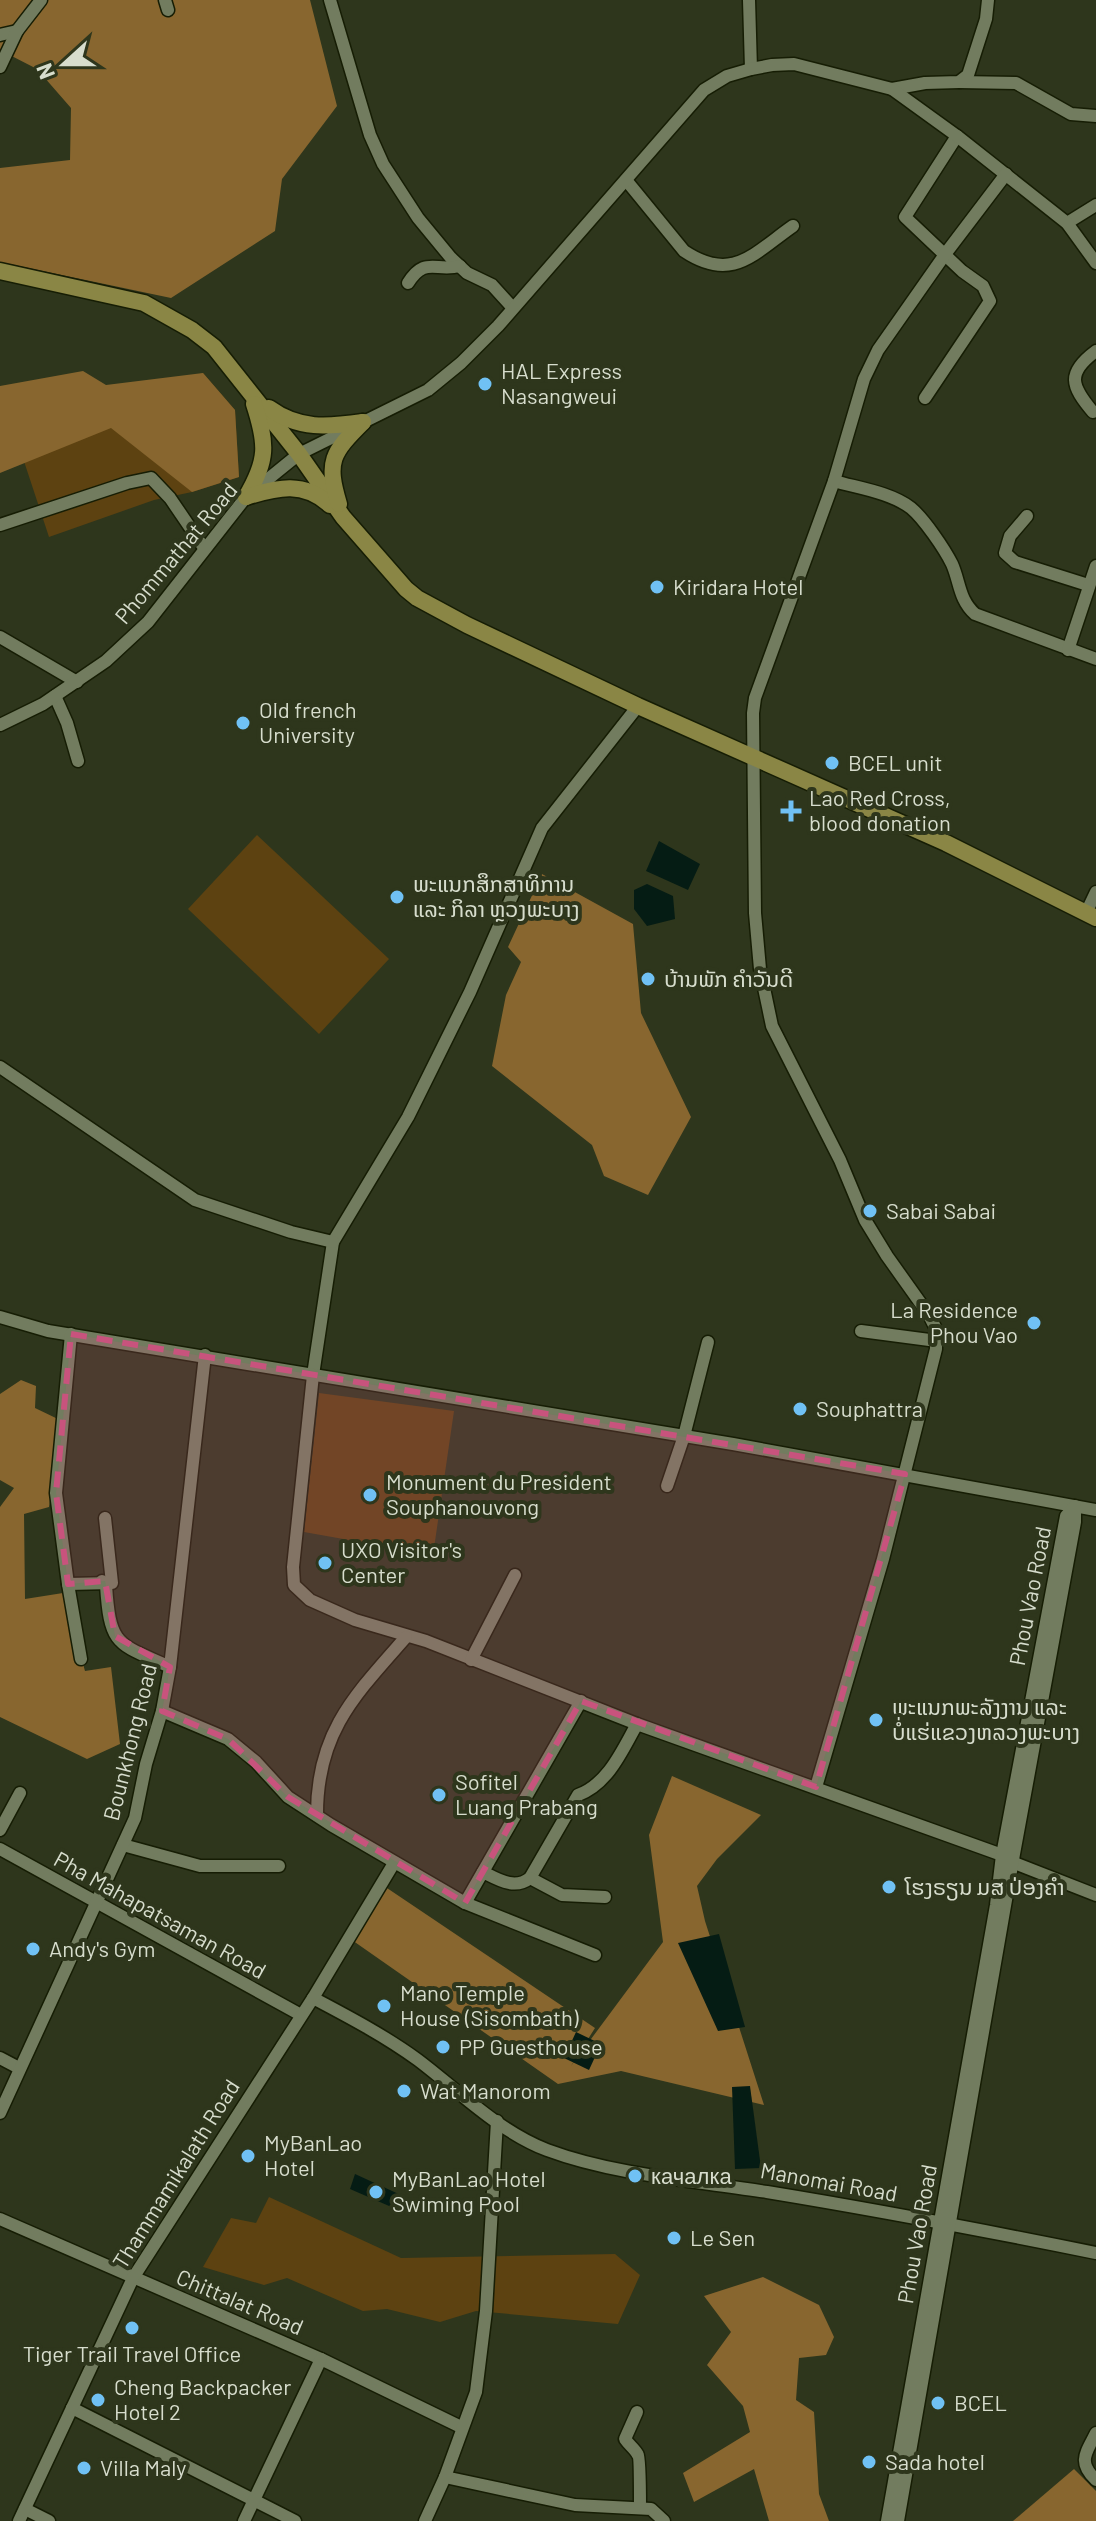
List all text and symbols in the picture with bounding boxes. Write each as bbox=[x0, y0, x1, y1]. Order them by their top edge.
north arrow bbox=[24, 24, 104, 104]
text: N bbox=[30, 60, 59, 83]
place label: HAL Express Nasangweui bbox=[501, 357, 622, 408]
marker: HAL Express Nasangweui bbox=[476, 375, 494, 393]
street label: Phommathat Road bbox=[109, 476, 242, 628]
place label: Kiridara Hotel bbox=[673, 573, 803, 599]
marker: Kiridara Hotel bbox=[648, 578, 666, 596]
place label: Old french University bbox=[259, 696, 357, 747]
marker: Old french University bbox=[234, 714, 252, 732]
place label: BCEL unit bbox=[848, 749, 943, 775]
marker: BCEL unit bbox=[823, 754, 841, 772]
place label: Lao Red Cross, blood donation bbox=[809, 784, 951, 835]
marker: Lao Red Cross, blood donation bbox=[780, 800, 802, 822]
place label: ພະແນກສຶກສາທິການ ແລະ ກິລາ ຫຼວງພະບາງ bbox=[413, 870, 580, 922]
marker: ພະແນກສຶກສາທິການ ແລະ ກິລາ ຫຼວງພະບາງ bbox=[388, 888, 406, 906]
place label: ບ້ານພັກ ຄໍາວັນດີ bbox=[664, 965, 793, 991]
marker: ບ້ານພັກ ຄໍາວັນດີ bbox=[639, 970, 657, 988]
place label: Sabai Sabai bbox=[886, 1197, 996, 1223]
marker: Sabai Sabai bbox=[861, 1202, 879, 1220]
place label: La Residence Phou Vao bbox=[890, 1296, 1018, 1347]
marker: La Residence Phou Vao bbox=[1025, 1314, 1043, 1332]
place label: Souphattra bbox=[816, 1395, 923, 1421]
marker: Souphattra bbox=[791, 1400, 809, 1418]
place label: Monument du President Souphanouvong bbox=[386, 1468, 612, 1519]
marker: Monument du President Souphanouvong bbox=[361, 1486, 379, 1504]
street label: Phou Vao Road bbox=[1003, 1524, 1055, 1668]
place label: UXO Visitor's Center bbox=[341, 1536, 462, 1587]
marker: UXO Visitor's Center bbox=[316, 1554, 334, 1572]
street label: Bounkhong Road bbox=[97, 1661, 161, 1823]
place label: ພະແນກພະລັງງານ ແລະ ບໍ່ແຮ່ແຂວງຫລວງພະບາງ bbox=[892, 1693, 1080, 1744]
marker: ພະແນກພະລັງງານ ແລະ ບໍ່ແຮ່ແຂວງຫລວງພະບາງ bbox=[867, 1711, 885, 1729]
place label: Sofitel Luang Prabang bbox=[455, 1768, 598, 1819]
marker: Sofitel Luang Prabang bbox=[430, 1786, 448, 1804]
street label: Pha Mahapatsaman Road bbox=[50, 1845, 271, 1983]
place label: ໂຮງຣຽນ ມສ ປ່ອງຄຳ bbox=[904, 1873, 1065, 1901]
marker: ໂຮງຣຽນ ມສ ປ່ອງຄຳ bbox=[880, 1878, 898, 1896]
place label: Andy's Gym bbox=[49, 1935, 155, 1961]
marker: Andy's Gym bbox=[24, 1940, 42, 1958]
place label: Mano Temple House (Sisombath) bbox=[400, 1979, 579, 2030]
marker: Mano Temple House (Sisombath) bbox=[375, 1997, 393, 2015]
place label: PP Guesthouse bbox=[459, 2033, 603, 2059]
marker: PP Guesthouse bbox=[434, 2038, 452, 2056]
street label: Thammamikalath Road bbox=[106, 2074, 244, 2273]
place label: Wat Manorom bbox=[420, 2077, 551, 2103]
marker: Wat Manorom bbox=[395, 2082, 413, 2100]
place label: MyBanLao Hotel bbox=[264, 2129, 362, 2180]
marker: MyBanLao Hotel bbox=[239, 2147, 257, 2165]
street label: Manomai Road bbox=[759, 2156, 900, 2206]
place label: качалка bbox=[651, 2162, 733, 2188]
street label: Phou Vao Road bbox=[891, 2162, 941, 2306]
place label: MyBanLao Hotel Swiming Pool bbox=[392, 2165, 545, 2216]
marker: качалка bbox=[626, 2167, 644, 2185]
marker: MyBanLao Hotel Swiming Pool bbox=[367, 2183, 385, 2201]
place label: Le Sen bbox=[690, 2224, 755, 2250]
marker: Le Sen bbox=[665, 2229, 683, 2247]
street label: Chittalat Road bbox=[173, 2263, 308, 2339]
marker: Tiger Trail Travel Office bbox=[123, 2319, 141, 2337]
place label: Tiger Trail Travel Office bbox=[23, 2340, 241, 2366]
place label: Cheng Backpacker Hotel 2 bbox=[114, 2373, 291, 2424]
place label: BCEL bbox=[954, 2389, 1007, 2415]
marker: Cheng Backpacker Hotel 2 bbox=[89, 2391, 107, 2409]
marker: BCEL bbox=[929, 2394, 947, 2412]
place label: Sada hotel bbox=[885, 2448, 985, 2474]
marker: Sada hotel bbox=[860, 2453, 878, 2471]
place label: Villa Maly bbox=[100, 2454, 187, 2480]
marker: Villa Maly bbox=[75, 2459, 93, 2477]

